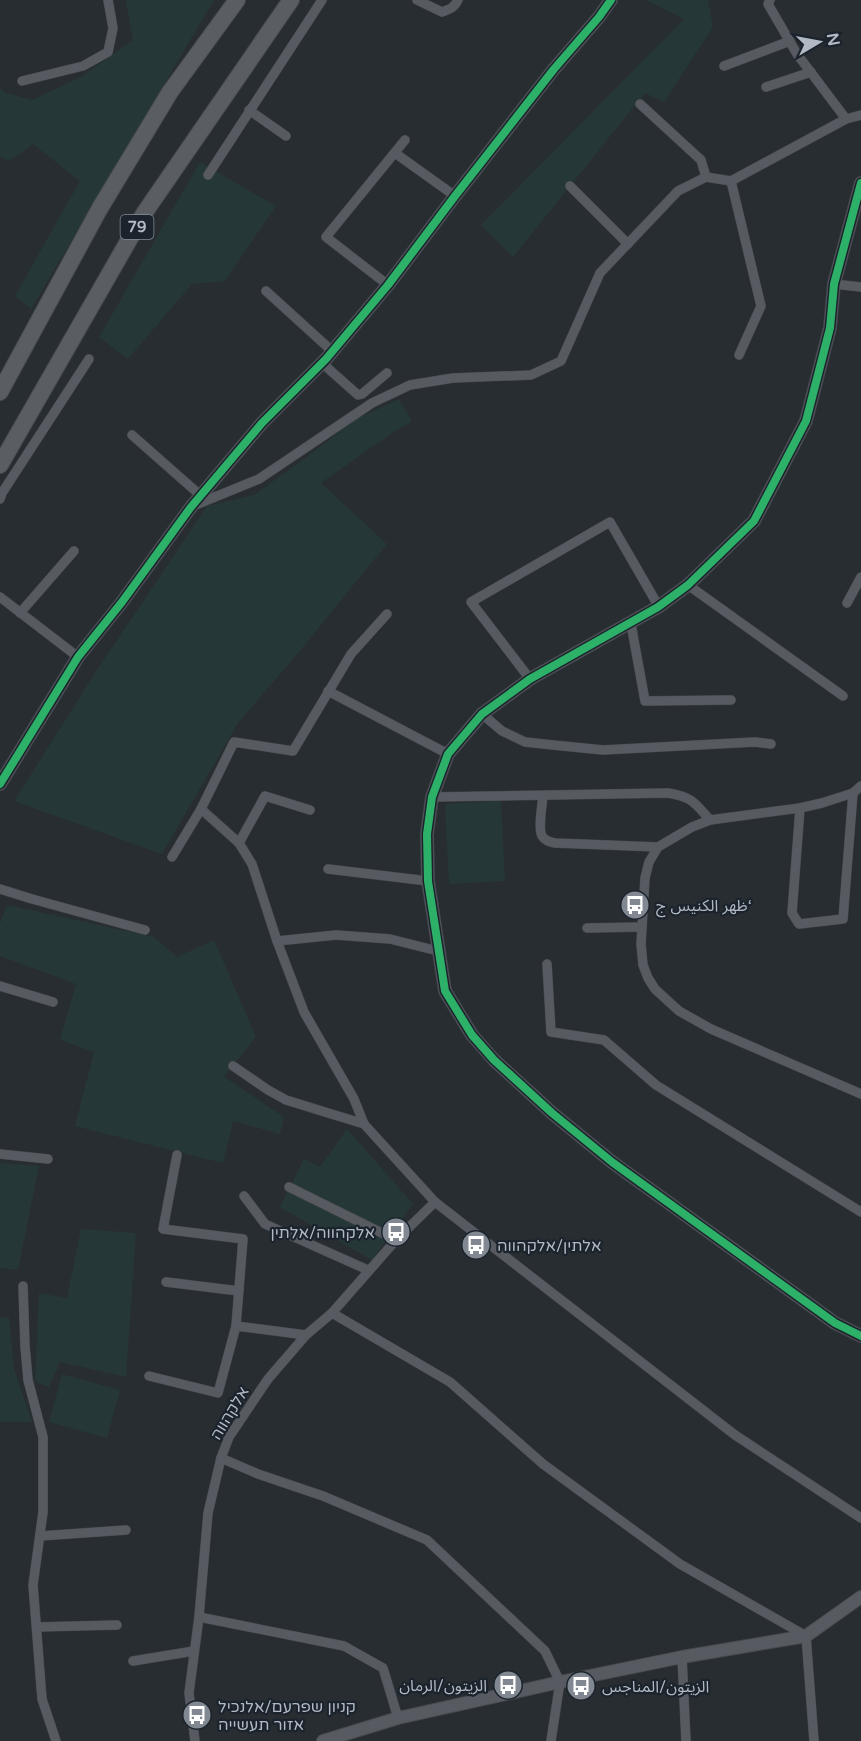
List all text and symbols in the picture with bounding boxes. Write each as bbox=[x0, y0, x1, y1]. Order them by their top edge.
north arrow bbox=[789, 12, 849, 72]
text: N bbox=[822, 32, 844, 48]
road number: 79 bbox=[120, 215, 154, 239]
bus stop icon: ظهر الكنيس ج‘ bbox=[619, 889, 651, 921]
place label: ظهر الكنيس ج‘ bbox=[656, 896, 752, 918]
bus stop icon: אלקהווה/אלתין bbox=[380, 1216, 412, 1248]
place label: אלקהווה/אלתין bbox=[271, 1223, 375, 1243]
bus stop icon: אלתין/אלקהווה bbox=[460, 1229, 492, 1261]
place label: אלתין/אלקהווה bbox=[497, 1236, 601, 1256]
street label: אלקהווה bbox=[206, 1383, 254, 1444]
bus stop icon: الزيتون/الرمان bbox=[492, 1669, 524, 1701]
bus stop icon: الزيتون/المناجس bbox=[565, 1670, 597, 1702]
place label: الزيتون/الرمان bbox=[399, 1676, 487, 1696]
place label: الزيتون/المناجس bbox=[602, 1677, 709, 1697]
place label: קניון שפרעם/אלנכיל אזור תעשייה bbox=[218, 1697, 356, 1735]
bus stop icon: קניון שפרעם/אלנכיל אזור תעשייה bbox=[181, 1699, 213, 1731]

